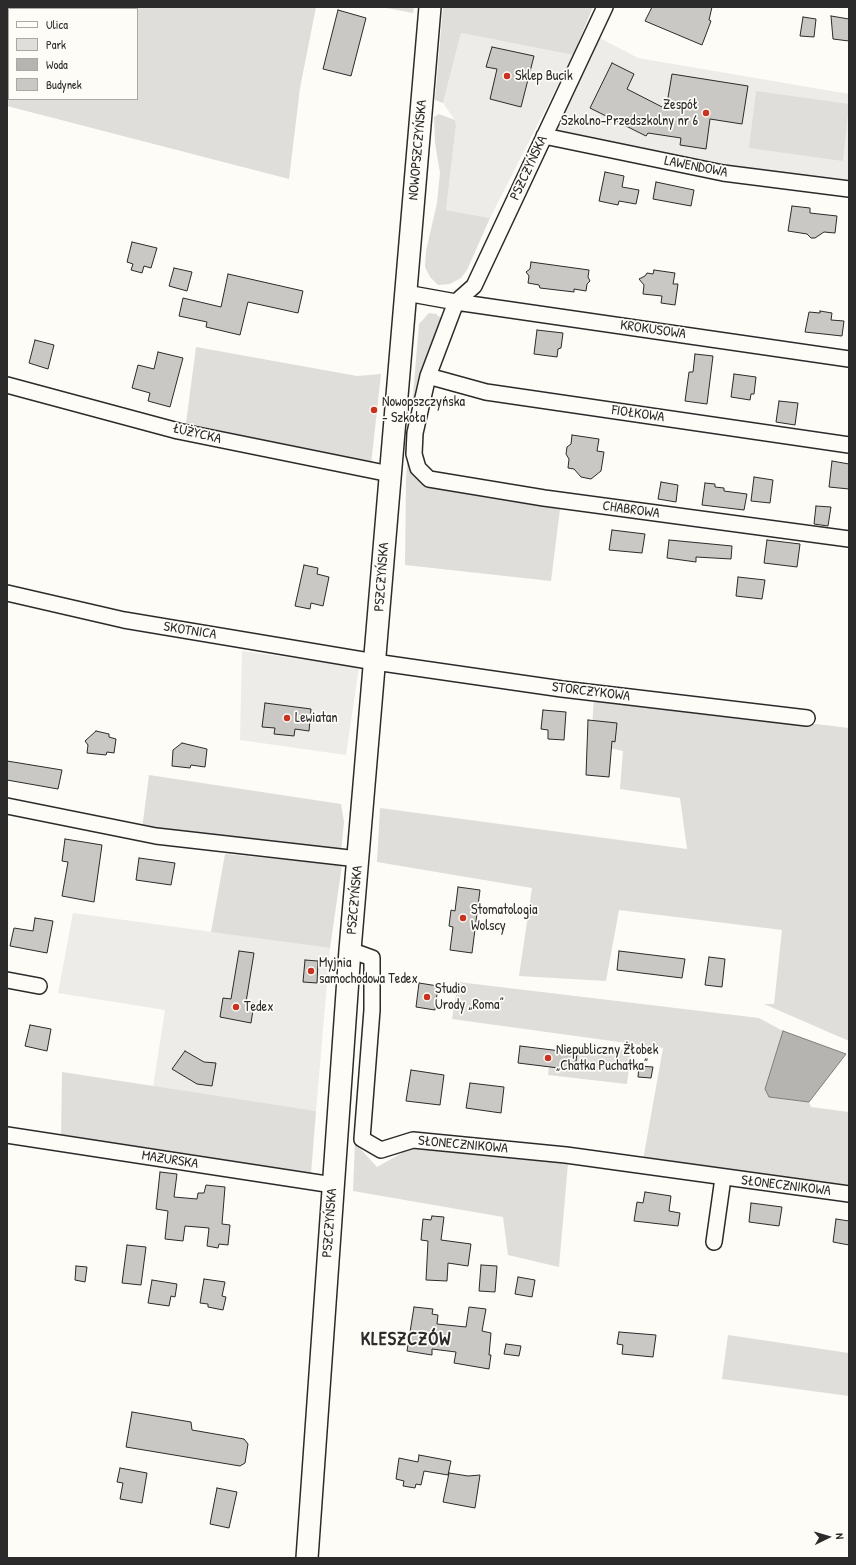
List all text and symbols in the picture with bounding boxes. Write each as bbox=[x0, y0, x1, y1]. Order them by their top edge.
legend bbox=[8, 8, 138, 100]
text: Ulica bbox=[46, 16, 68, 33]
text: Park bbox=[46, 36, 66, 53]
text: Woda bbox=[46, 56, 68, 73]
place label: Sklep Bucik bbox=[515, 68, 573, 84]
marker: Sklep Bucik bbox=[502, 71, 512, 81]
text: Budynek bbox=[46, 76, 82, 93]
place label: Zespół Szkolno-Przedszkolny nr 6 bbox=[561, 97, 698, 130]
street label: NOWOPSZCZYŃSKA bbox=[405, 99, 431, 201]
marker: Zespół Szkolno-Przedszkolny nr 6 bbox=[701, 108, 711, 118]
street label: PSZCZYŃSKA bbox=[507, 133, 551, 203]
street label: LAWENDOWA bbox=[663, 153, 729, 181]
street label: KROKUSOWA bbox=[619, 317, 687, 343]
place label: Nowopszczyńska - Szkoła bbox=[382, 394, 465, 426]
street label: FIOŁKOWA bbox=[610, 402, 666, 426]
marker: Nowopszczyńska - Szkoła bbox=[369, 405, 379, 415]
street label: ŁUŻYCKA bbox=[171, 420, 223, 448]
street label: CHABROWA bbox=[601, 498, 661, 522]
street label: PSZCZYŃSKA bbox=[371, 542, 393, 612]
street label: SKOTNICA bbox=[162, 619, 218, 643]
street label: STORCZYKOWA bbox=[551, 679, 631, 705]
place label: Lewiatan bbox=[295, 710, 338, 726]
marker: Lewiatan bbox=[282, 713, 292, 723]
street label: PSZCZYŃSKA bbox=[344, 865, 366, 935]
place label: Stomatologia Wolscy bbox=[471, 902, 538, 934]
marker: Stomatologia Wolscy bbox=[458, 913, 468, 923]
place label: Myjnia samochodowa Tedex bbox=[319, 955, 418, 988]
marker: Myjnia samochodowa Tedex bbox=[306, 966, 316, 976]
place label: Studio Urody „Roma” bbox=[435, 981, 504, 1014]
marker: Studio Urody „Roma” bbox=[422, 992, 432, 1002]
place label: Tedex bbox=[244, 999, 273, 1015]
marker: Tedex bbox=[231, 1002, 241, 1012]
place label: Niepubliczny Żłobek „Chatka Puchatka” bbox=[556, 1042, 658, 1074]
marker: Niepubliczny Żłobek „Chatka Puchatka” bbox=[543, 1053, 553, 1063]
street label: SŁONECZNIKOWA bbox=[417, 1133, 509, 1157]
street label: MAZURSKA bbox=[141, 1147, 199, 1173]
street label: SŁONECZNIKOWA bbox=[740, 1172, 832, 1200]
street label: PSZCZYŃSKA bbox=[319, 1188, 341, 1258]
district label: KLESZCZÓW bbox=[361, 1329, 451, 1351]
north arrow bbox=[808, 1517, 848, 1557]
text: N bbox=[833, 1532, 847, 1539]

